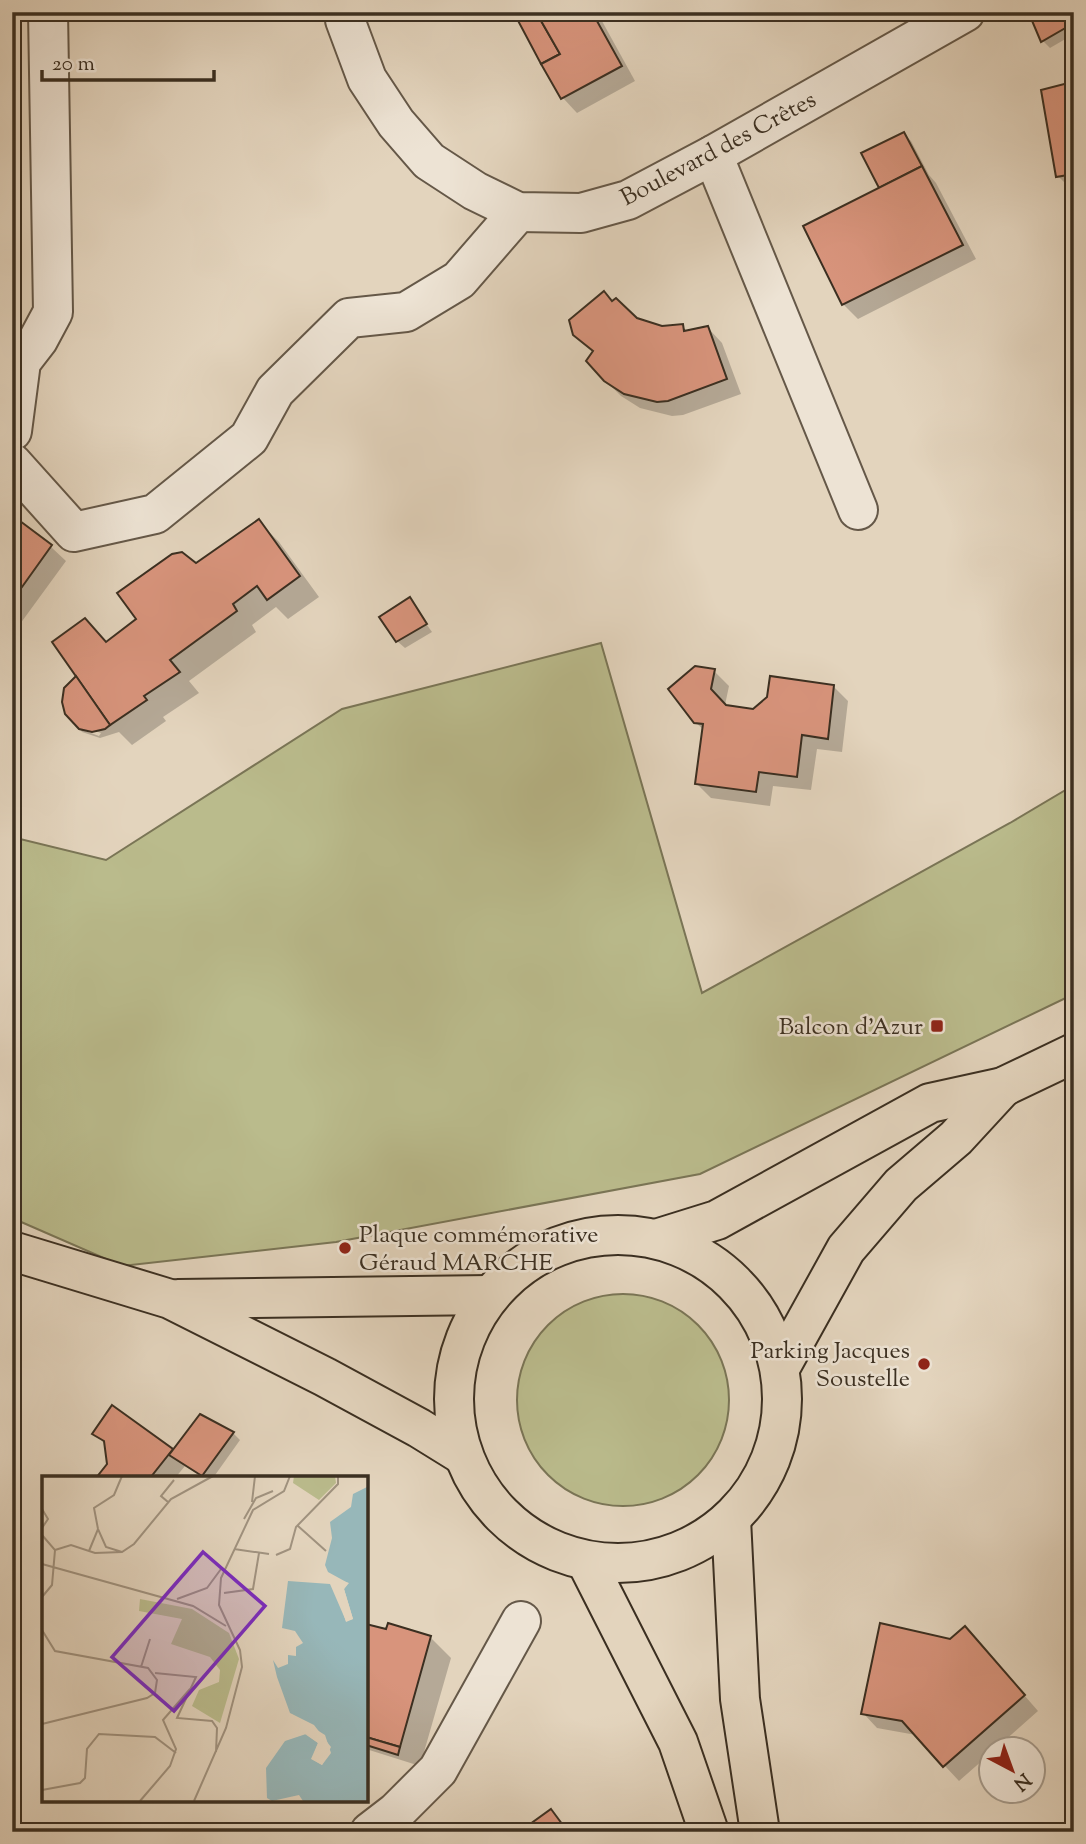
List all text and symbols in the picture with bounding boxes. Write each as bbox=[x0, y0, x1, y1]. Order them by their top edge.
scale bar bbox=[42, 38, 214, 82]
text: 20 m bbox=[52, 50, 95, 80]
street label: Boulevard des Crêtes bbox=[615, 84, 823, 216]
place label: Balcon d'Azur bbox=[779, 1011, 923, 1045]
marker: Balcon d'Azur bbox=[929, 1018, 945, 1034]
place label: Plaque commémorative Géraud MARCHE bbox=[359, 1219, 598, 1281]
marker: Plaque commémorative Géraud MARCHE bbox=[337, 1240, 353, 1256]
place label: Parking Jacques Soustelle bbox=[750, 1335, 910, 1397]
marker: Parking Jacques Soustelle bbox=[916, 1356, 932, 1372]
inset map bbox=[42, 1476, 368, 1802]
north arrow bbox=[978, 1736, 1048, 1806]
text: N bbox=[1007, 1766, 1036, 1796]

